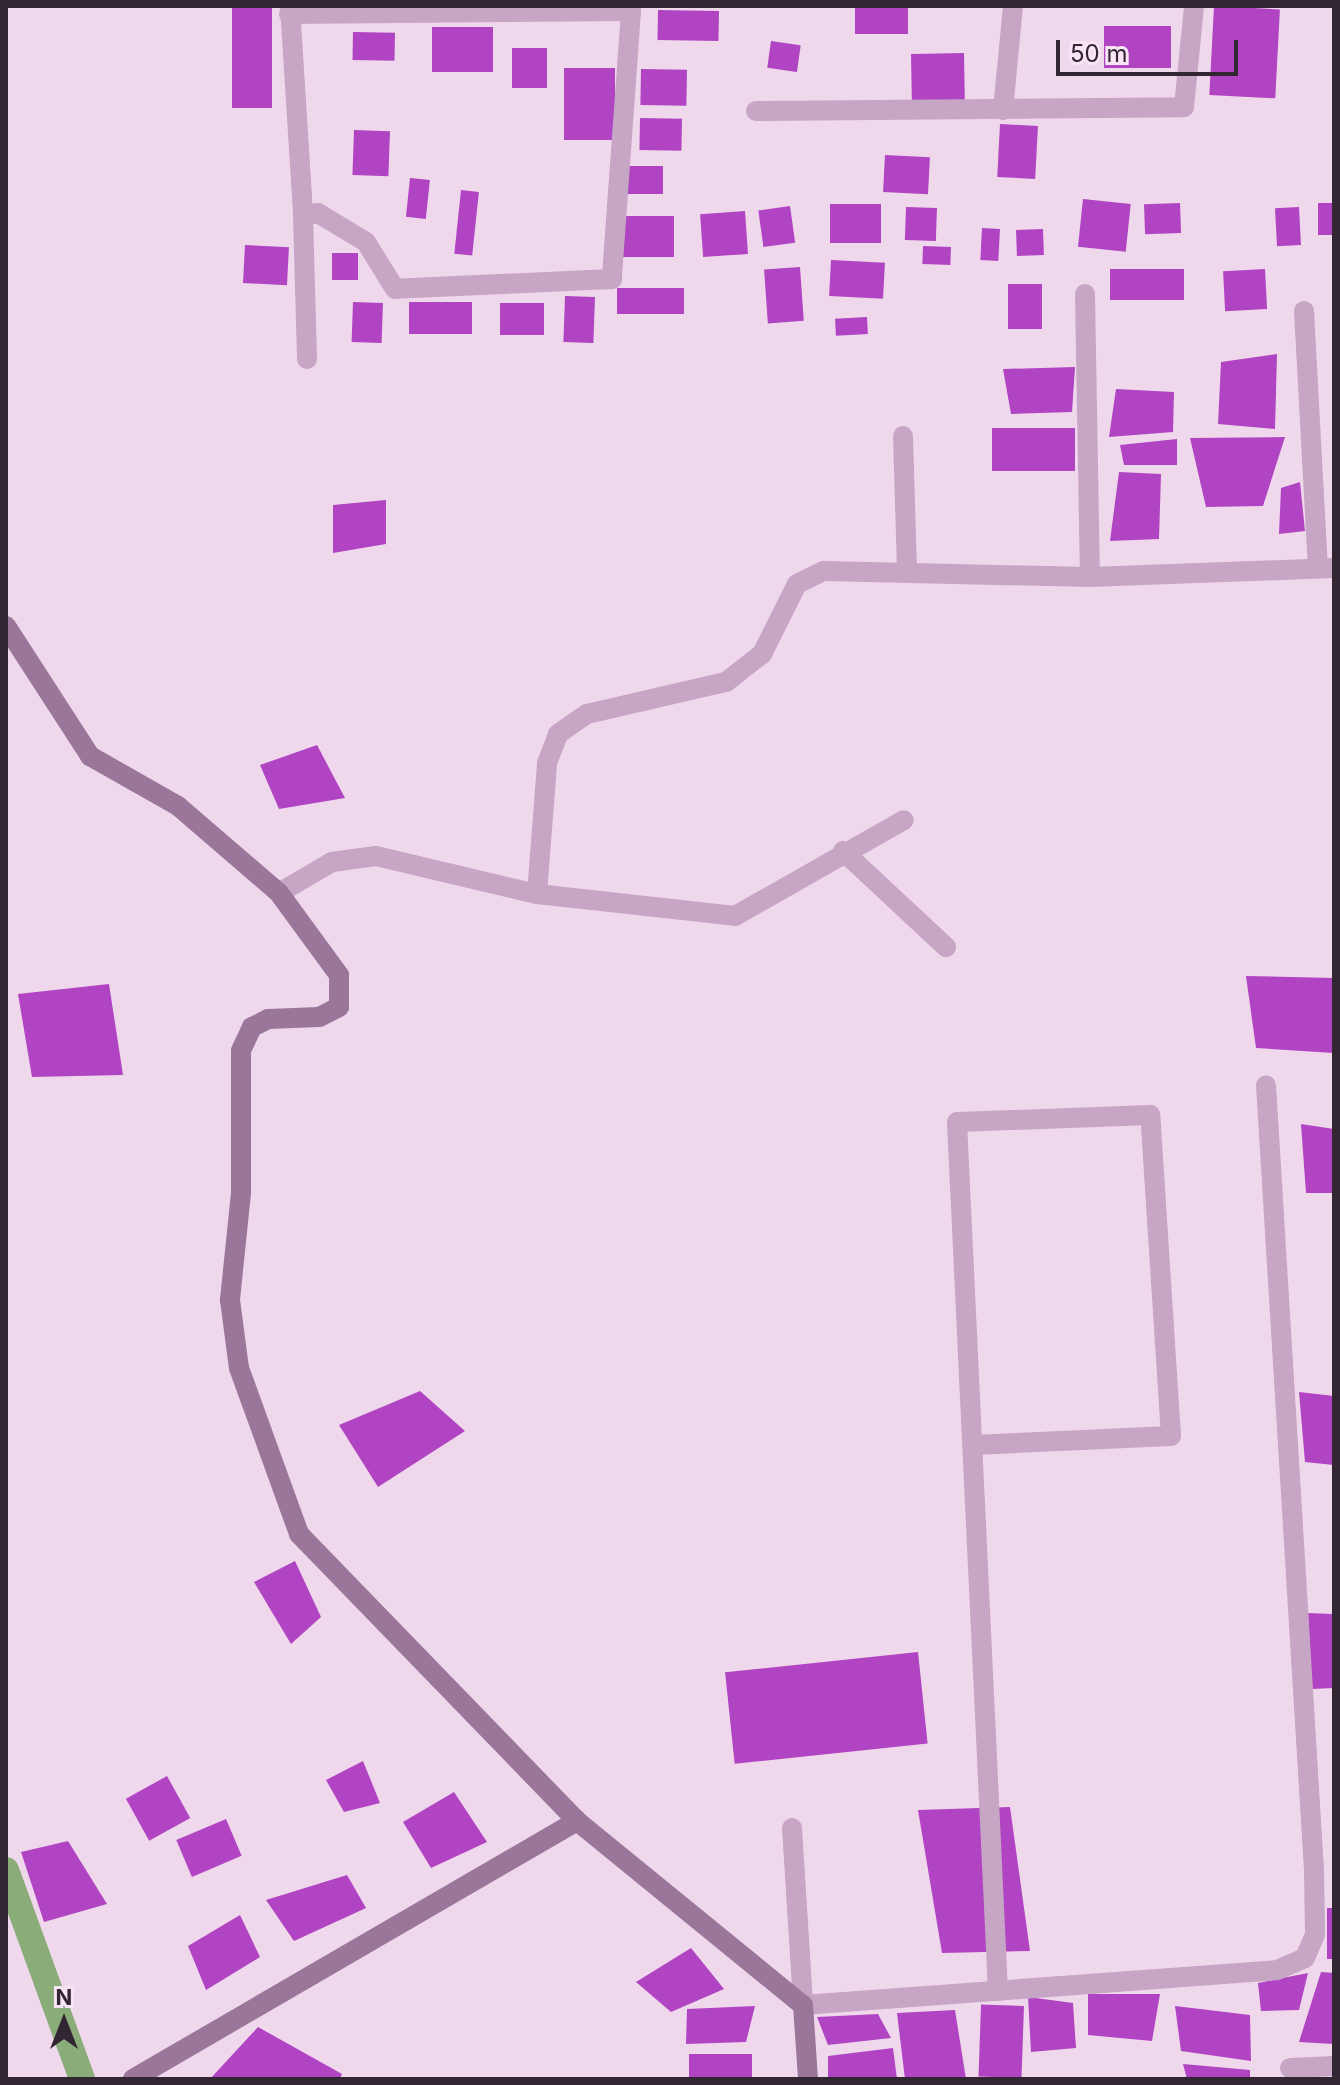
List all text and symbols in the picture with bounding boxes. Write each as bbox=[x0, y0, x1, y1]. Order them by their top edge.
scale bar bbox=[1060, 24, 1242, 74]
text: 50 m bbox=[1070, 39, 1128, 68]
north arrow bbox=[24, 1981, 104, 2061]
text: N bbox=[56, 1984, 72, 2010]

